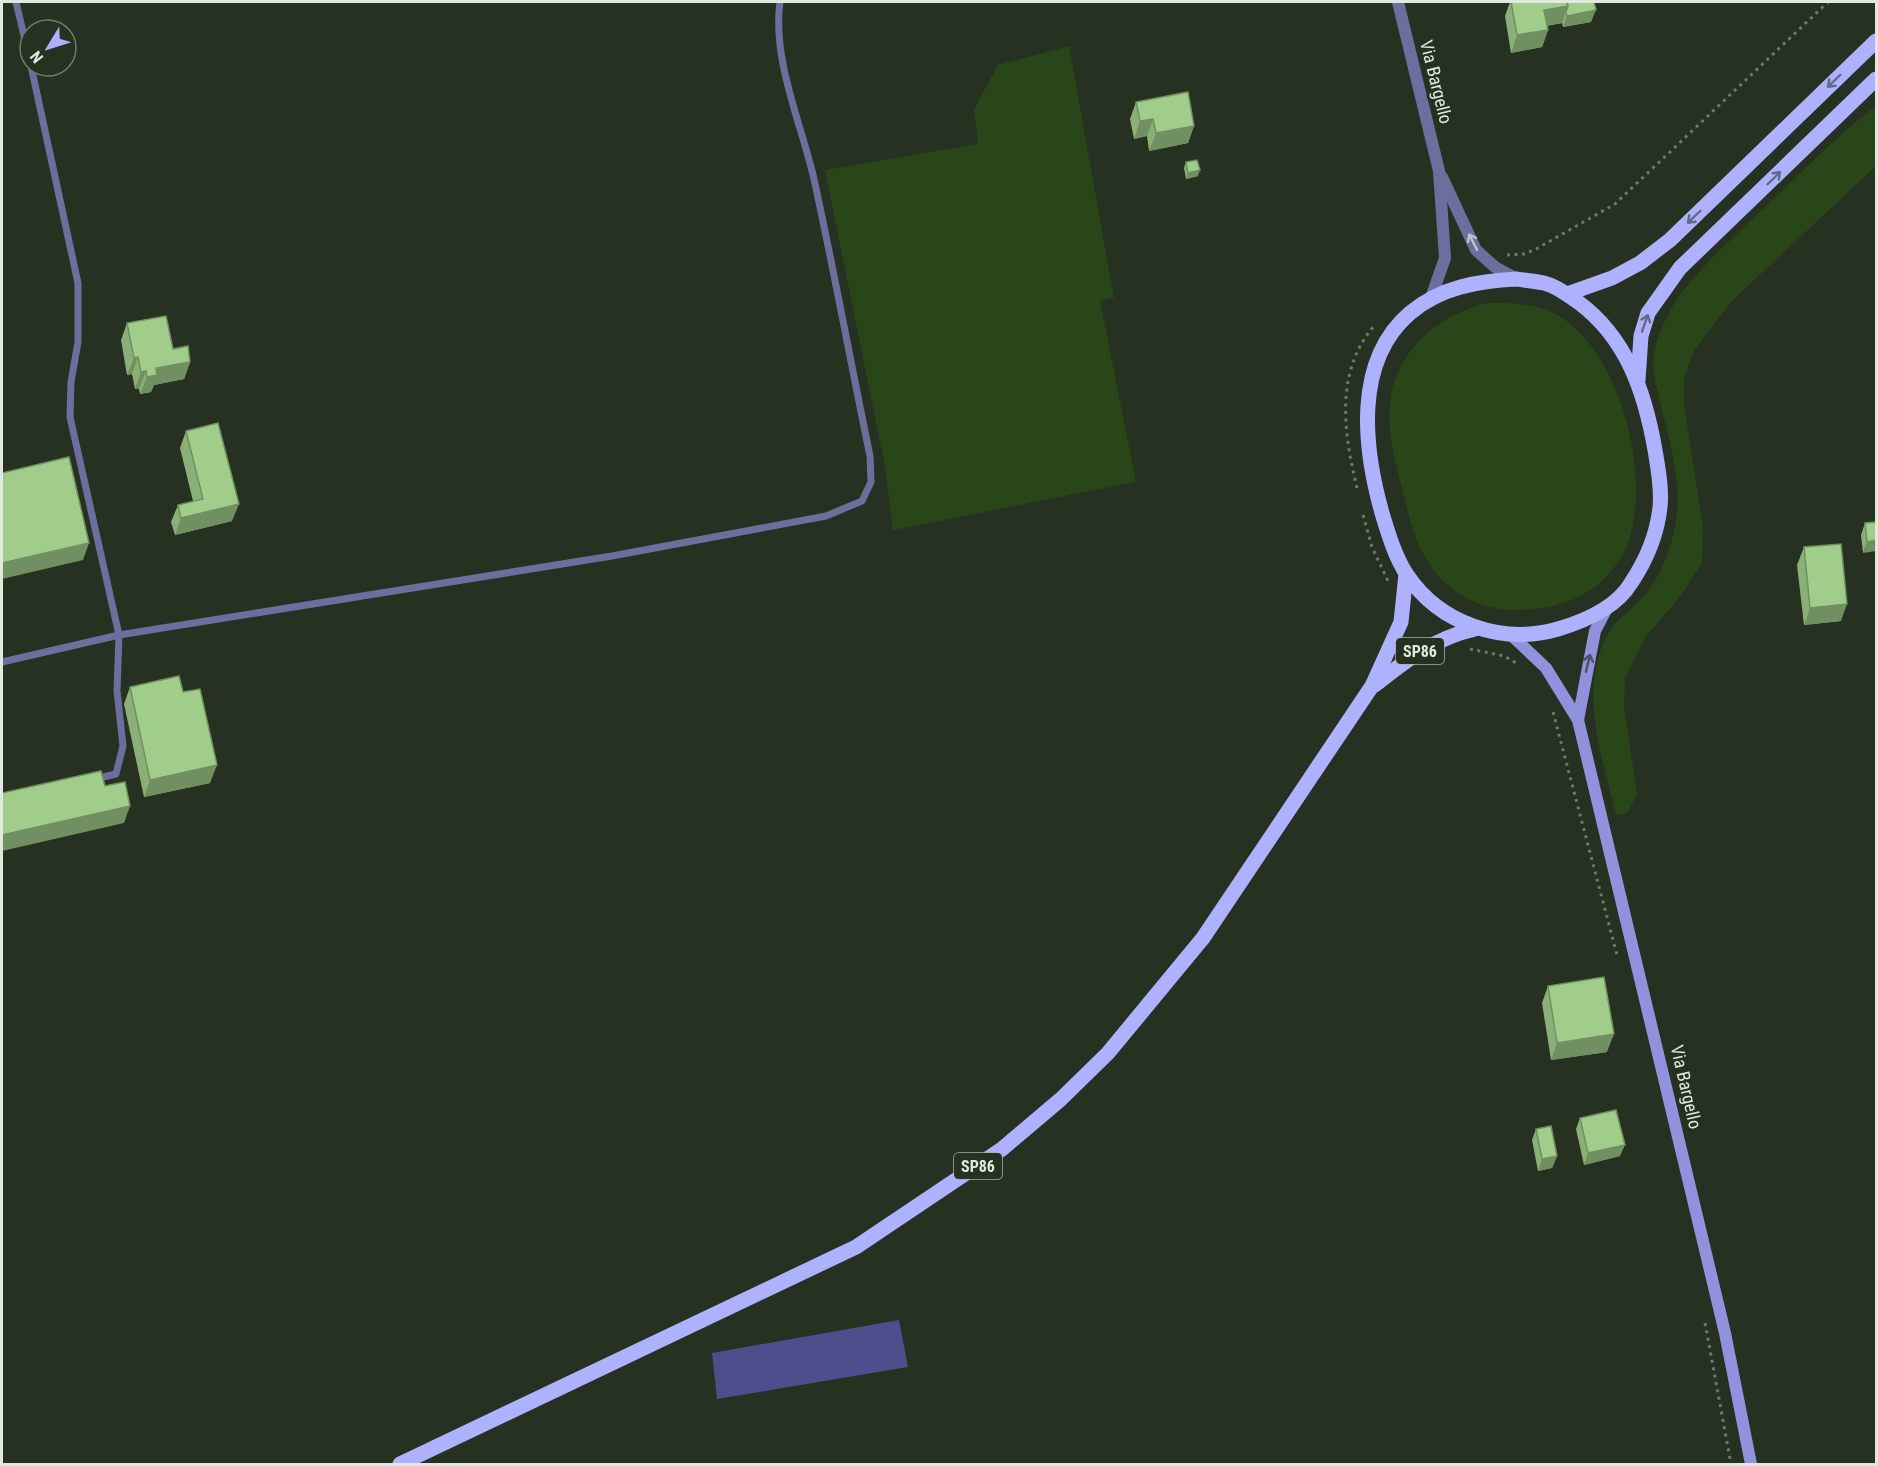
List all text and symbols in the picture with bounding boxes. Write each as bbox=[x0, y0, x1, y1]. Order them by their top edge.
north arrow bbox=[18, 18, 78, 78]
street label: Via Bargello bbox=[1416, 38, 1457, 126]
text: N bbox=[26, 47, 47, 67]
one-way arrow bbox=[1827, 74, 1842, 88]
one-way arrow bbox=[1766, 171, 1781, 185]
one-way arrow bbox=[1687, 209, 1702, 224]
one-way arrow bbox=[1467, 234, 1479, 251]
one-way arrow bbox=[1641, 314, 1652, 332]
road number: SP86 bbox=[1396, 638, 1444, 664]
one-way arrow bbox=[1583, 653, 1595, 672]
street label: Via Bargello bbox=[1667, 1043, 1706, 1131]
road number: SP86 bbox=[954, 1153, 1002, 1179]

